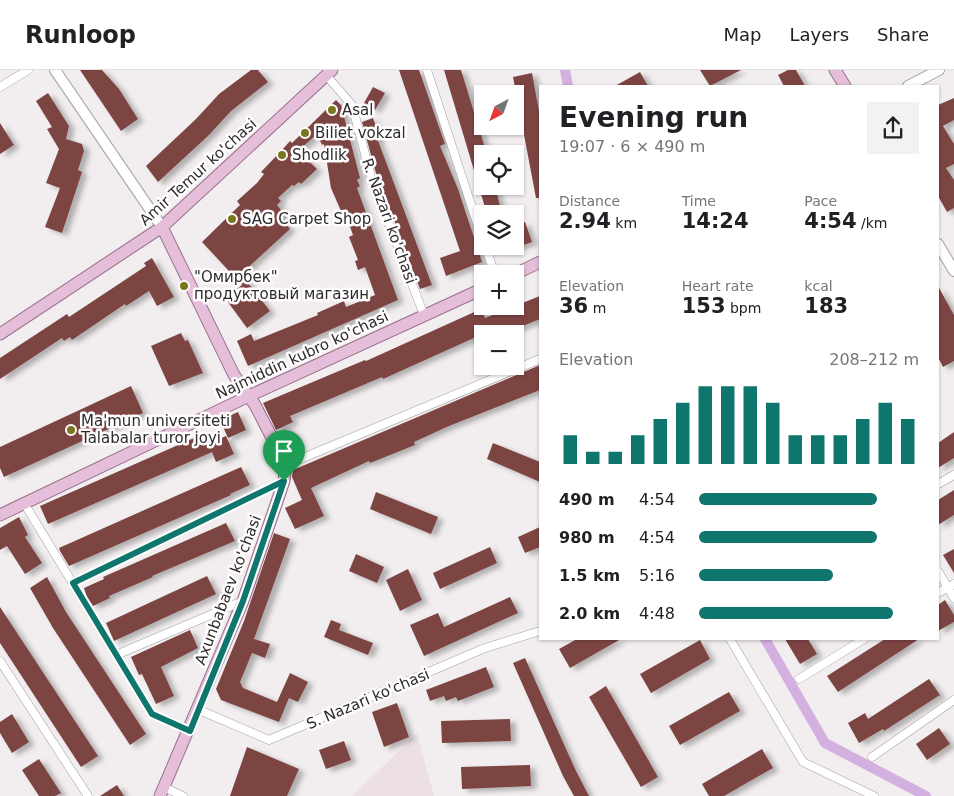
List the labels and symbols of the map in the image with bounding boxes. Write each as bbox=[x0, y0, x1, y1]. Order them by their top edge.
north arrow bbox=[474, 85, 524, 135]
place label: Asal bbox=[342, 101, 373, 119]
marker: Asal bbox=[326, 104, 338, 116]
street label: Amir Temur ko'chasi bbox=[136, 115, 260, 229]
place label: Biliet vokzal bbox=[315, 124, 406, 142]
marker: Biliet vokzal bbox=[299, 127, 311, 139]
place label: Shodlik bbox=[292, 146, 347, 164]
marker: Shodlik bbox=[276, 149, 288, 161]
street label: R. Nazari ko'chasi bbox=[358, 156, 420, 286]
place label: SAG Carpet Shop bbox=[242, 210, 371, 228]
marker: SAG Carpet Shop bbox=[226, 213, 238, 225]
place label: "Омирбек" продуктовый магазин bbox=[194, 268, 369, 303]
marker: "Омирбек" продуктовый магазин bbox=[178, 280, 190, 292]
street label: Najmiddin kubro ko'chasi bbox=[213, 307, 391, 403]
place label: Ma'mun universiteti Talabalar turor joyi bbox=[80, 412, 230, 447]
marker: Ma'mun universiteti Talabalar turor joyi bbox=[65, 424, 77, 436]
pin bbox=[263, 430, 305, 481]
street label: Axunbabaev ko'chasi bbox=[191, 513, 265, 667]
street label: S. Nazari ko'chasi bbox=[304, 665, 432, 733]

